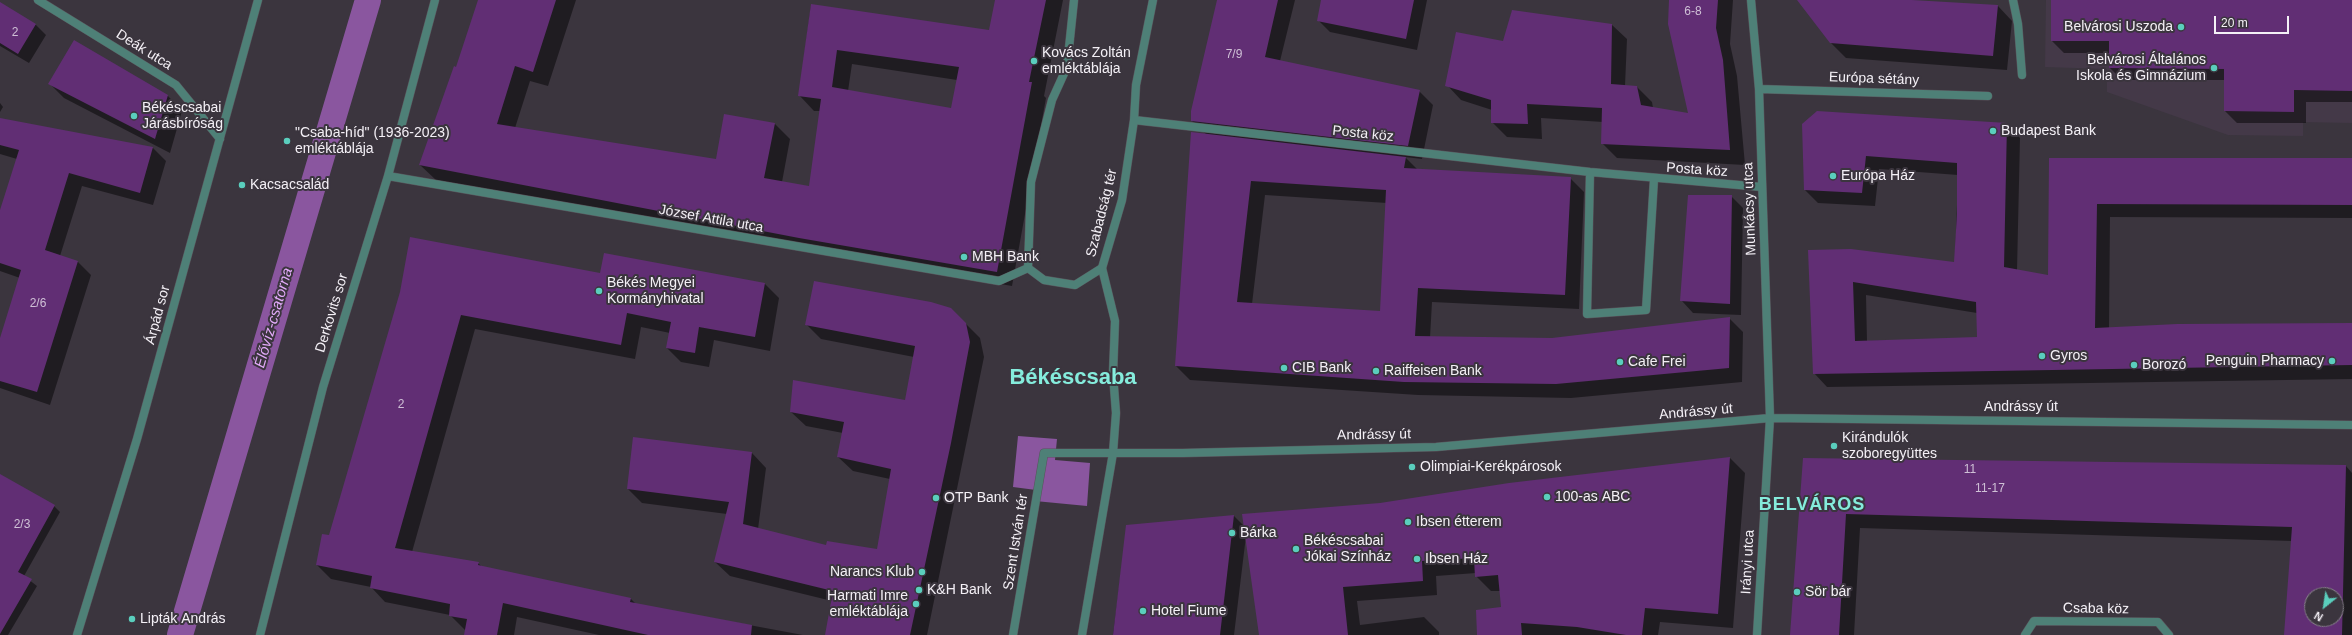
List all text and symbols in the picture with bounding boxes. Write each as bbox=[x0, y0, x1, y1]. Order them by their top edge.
house number: 6-8 bbox=[1684, 5, 1702, 19]
scale bar bbox=[2216, 8, 2291, 34]
text: 20 m bbox=[2221, 16, 2248, 30]
place label: Belvárosi Uszoda bbox=[2064, 19, 2173, 35]
marker: Belvárosi Uszoda bbox=[2176, 22, 2186, 32]
house number: 2 bbox=[12, 26, 18, 40]
street label: Deák utca bbox=[113, 26, 175, 74]
place label: Kovács Zoltán emléktáblája bbox=[1042, 45, 1131, 78]
house number: 7/9 bbox=[1226, 48, 1242, 62]
place label: Belvárosi Általános Iskola és Gimnázium bbox=[2076, 52, 2206, 84]
marker: Kovács Zoltán emléktáblája bbox=[1029, 56, 1039, 66]
marker: Belvárosi Általános Iskola és Gimnázium bbox=[2209, 63, 2219, 73]
street label: Európa sétány bbox=[1829, 69, 1919, 89]
place label: Békéscsabai Járásbíróság bbox=[142, 100, 223, 132]
marker: Békéscsabai Járásbíróság bbox=[129, 111, 139, 121]
street label: Posta köz bbox=[1332, 122, 1394, 146]
place label: Budapest Bank bbox=[2001, 123, 2096, 139]
place label: "Csaba‑híd" (1936-2023) emléktáblája bbox=[295, 125, 450, 158]
marker: Budapest Bank bbox=[1988, 126, 1998, 136]
marker: "Csaba‑híd" (1936-2023) emléktáblája bbox=[282, 136, 292, 146]
street label: Posta köz bbox=[1666, 159, 1728, 181]
street label: Munkácsy utca bbox=[1740, 162, 1760, 256]
street label: Szabadság tér bbox=[1083, 167, 1121, 259]
place label: Európa Ház bbox=[1841, 168, 1915, 184]
marker: Európa Ház bbox=[1828, 171, 1838, 181]
place label: Kacsacsalád bbox=[250, 177, 329, 193]
marker: Kacsacsalád bbox=[237, 180, 247, 190]
street label: József Attila utca bbox=[657, 202, 765, 236]
place label: MBH Bank bbox=[972, 249, 1039, 265]
marker: MBH Bank bbox=[959, 252, 969, 262]
water label: Élővíz-csatorna bbox=[251, 266, 297, 370]
street label: Derkovits sor bbox=[312, 271, 352, 355]
place label: Békés Megyei Kormányhivatal bbox=[607, 275, 703, 308]
street label: Árpád sor bbox=[142, 284, 174, 346]
marker: Békés Megyei Kormányhivatal bbox=[594, 286, 604, 296]
house number: 2/6 bbox=[30, 297, 46, 311]
place label: Gyros bbox=[2050, 348, 2087, 364]
marker: Gyros bbox=[2037, 351, 2047, 361]
place label: Penguin Pharmacy bbox=[2206, 353, 2324, 369]
place label: Cafe Frei bbox=[1628, 354, 1686, 370]
marker: Penguin Pharmacy bbox=[2327, 356, 2337, 366]
marker: Cafe Frei bbox=[1615, 357, 1625, 367]
place label: Borozó bbox=[2142, 357, 2186, 373]
place label: CIB Bank bbox=[1292, 360, 1351, 376]
marker: Borozó bbox=[2129, 360, 2139, 370]
marker: CIB Bank bbox=[1279, 363, 1289, 373]
place label: Raiffeisen Bank bbox=[1384, 363, 1482, 379]
district label: Békéscsaba bbox=[1009, 365, 1137, 391]
marker: Raiffeisen Bank bbox=[1371, 366, 1381, 376]
house number: 2 bbox=[398, 398, 404, 412]
street label: Andrássy út bbox=[1984, 399, 2058, 415]
street label: Andrássy út bbox=[1658, 400, 1734, 424]
street label: Andrássy út bbox=[1337, 426, 1411, 444]
place label: Kirándulók szoboregyüttes bbox=[1842, 430, 1937, 462]
marker: Kirándulók szoboregyüttes bbox=[1829, 441, 1839, 451]
place label: Olimpiai-Kerékpárosok bbox=[1420, 459, 1562, 475]
marker: Olimpiai-Kerékpárosok bbox=[1407, 462, 1417, 472]
house number: 11 bbox=[1964, 463, 1976, 477]
house number: 11-17 bbox=[1975, 482, 2005, 496]
place label: 100-as ABC bbox=[1555, 489, 1630, 505]
place label: OTP Bank bbox=[944, 490, 1009, 506]
marker: 100-as ABC bbox=[1542, 492, 1552, 502]
marker: OTP Bank bbox=[931, 493, 941, 503]
street label: Szent István tér bbox=[1000, 493, 1032, 591]
district label: BELVÁROS bbox=[1759, 494, 1865, 516]
place label: Ibsen étterem bbox=[1416, 514, 1502, 530]
marker: Ibsen étterem bbox=[1403, 517, 1413, 527]
house number: 2/3 bbox=[14, 518, 30, 532]
place label: Bárka bbox=[1240, 525, 1277, 541]
marker: Bárka bbox=[1227, 528, 1237, 538]
street label: Irányi utca bbox=[1738, 529, 1758, 595]
place label: Békéscsabai Jókai Színház bbox=[1304, 533, 1391, 566]
marker: Békéscsabai Jókai Színház bbox=[1291, 544, 1301, 554]
place label: Ibsen Ház bbox=[1425, 551, 1488, 567]
marker: Ibsen Ház bbox=[1412, 554, 1422, 564]
place label: Narancs Klub bbox=[830, 564, 914, 580]
marker: Narancs Klub bbox=[917, 567, 927, 577]
place label: K&H Bank bbox=[927, 582, 992, 598]
place label: Sör bár bbox=[1805, 584, 1851, 600]
marker: K&H Bank bbox=[914, 585, 924, 595]
marker: Sör bár bbox=[1792, 587, 1802, 597]
north arrow bbox=[2304, 587, 2344, 627]
place label: Harmati Imre emléktáblája bbox=[827, 588, 908, 620]
marker: Harmati Imre emléktáblája bbox=[911, 599, 921, 609]
street label: Csaba köz bbox=[2063, 600, 2129, 618]
place label: Hotel Fiume bbox=[1151, 603, 1226, 619]
marker: Hotel Fiume bbox=[1138, 606, 1148, 616]
text: N bbox=[2312, 609, 2325, 624]
place label: Lipták András bbox=[140, 611, 226, 627]
marker: Lipták András bbox=[127, 614, 137, 624]

